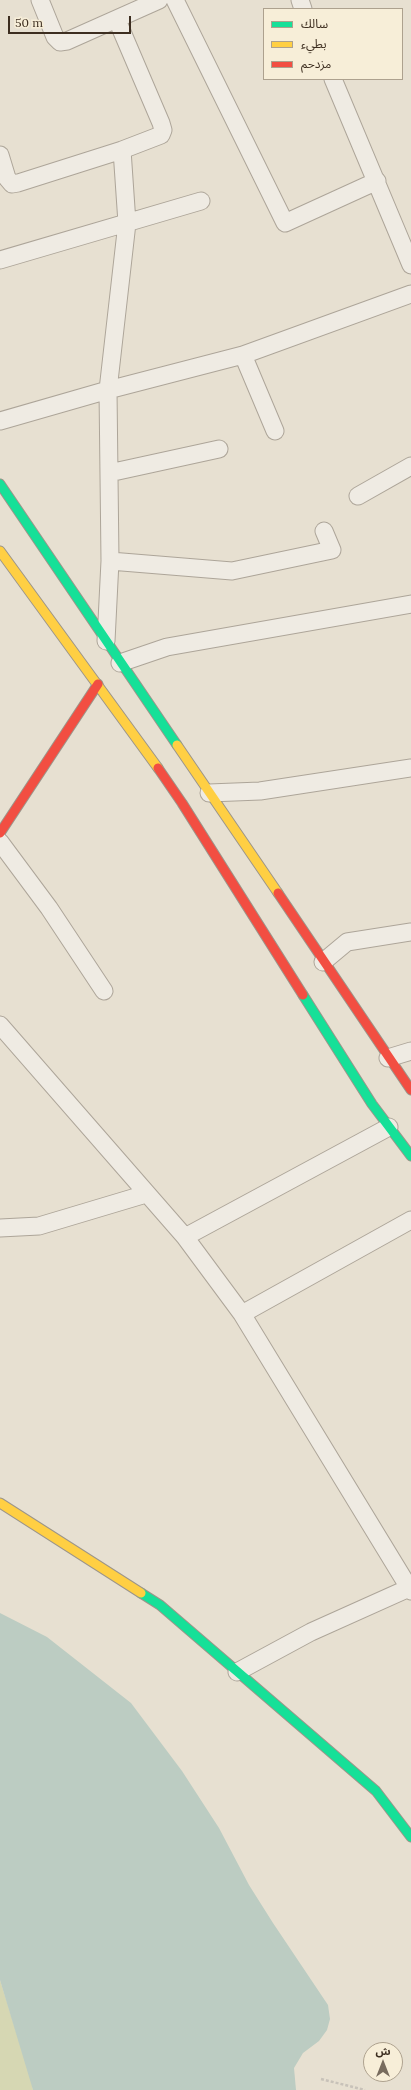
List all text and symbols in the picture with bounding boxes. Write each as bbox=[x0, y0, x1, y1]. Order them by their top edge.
scale bar bbox=[10, 8, 133, 34]
legend bbox=[263, 8, 403, 80]
text: 50 m bbox=[15, 15, 43, 30]
text: سالك bbox=[301, 16, 328, 31]
text: بطيء bbox=[301, 36, 327, 51]
text: مزدحم bbox=[301, 56, 331, 71]
north arrow bbox=[363, 2042, 403, 2082]
text: ش bbox=[375, 2044, 391, 2058]

